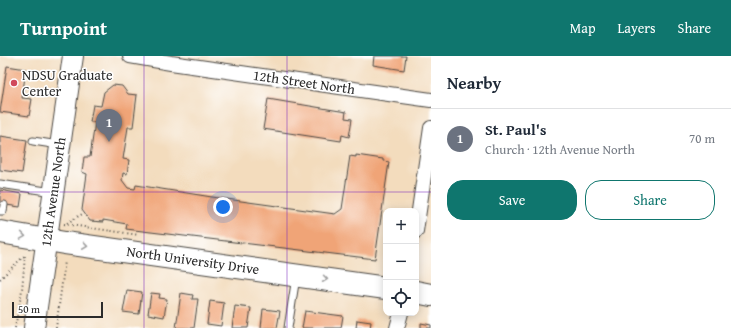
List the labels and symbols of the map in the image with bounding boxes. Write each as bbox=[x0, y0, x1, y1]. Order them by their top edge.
place label: NDSU Graduate Center bbox=[22, 65, 113, 101]
street label: 12th Street North bbox=[252, 65, 356, 99]
marker: NDSU Graduate Center bbox=[9, 78, 19, 88]
pin: 1 bbox=[96, 109, 122, 142]
street label: 12th Avenue North bbox=[35, 136, 71, 248]
your location bbox=[213, 197, 233, 217]
one-way arrow bbox=[20, 231, 27, 240]
one-way arrow bbox=[82, 241, 88, 250]
street label: North University Drive bbox=[125, 241, 261, 279]
one-way arrow bbox=[322, 274, 328, 283]
scale bar bbox=[12, 300, 103, 319]

